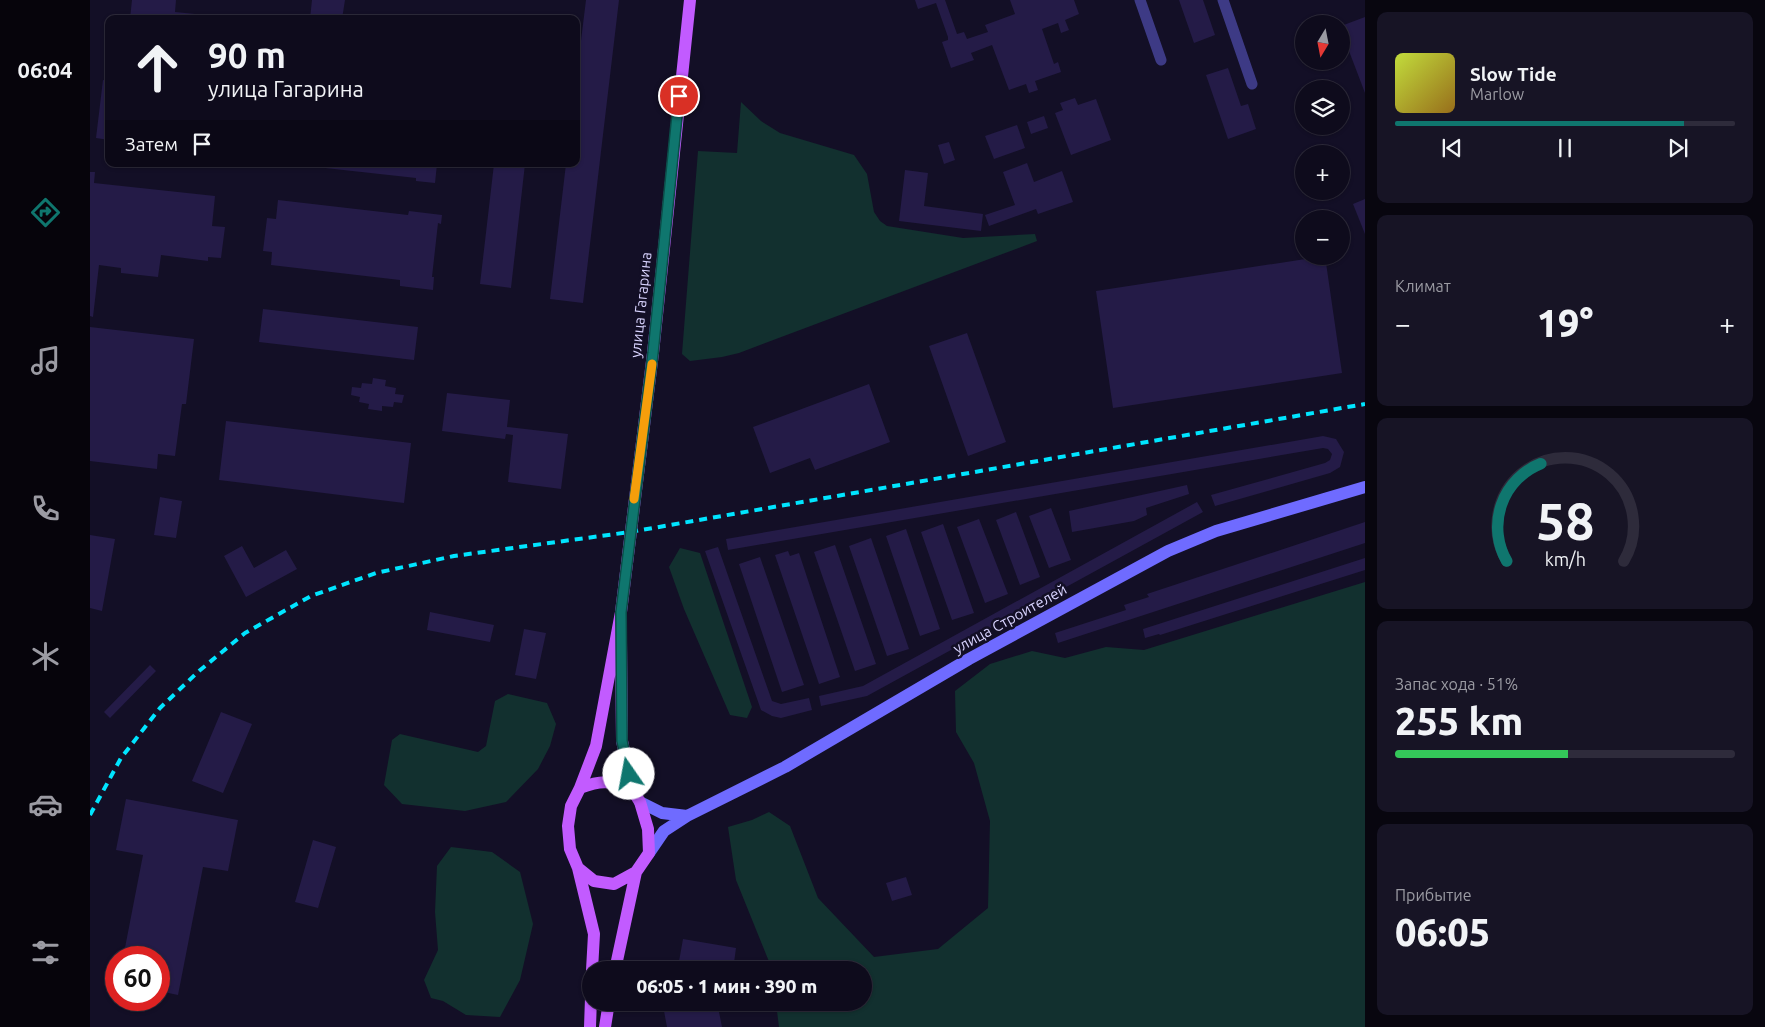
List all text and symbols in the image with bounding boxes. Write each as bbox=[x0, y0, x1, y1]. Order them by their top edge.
north arrow bbox=[1295, 15, 1350, 70]
map controls bbox=[1295, 15, 1350, 265]
icon: ahead bbox=[125, 35, 190, 100]
text: 90 m bbox=[208, 35, 286, 75]
text: 06:04 bbox=[17, 57, 73, 82]
text: Slow Tide bbox=[1470, 63, 1557, 85]
pin bbox=[658, 75, 700, 117]
text: улица Гагарина bbox=[208, 76, 364, 101]
button: layers bbox=[1295, 80, 1350, 135]
icon: arrive bbox=[665, 82, 693, 110]
text: Marlow bbox=[1470, 85, 1524, 103]
icon: arrive bbox=[188, 130, 216, 158]
text: Затем bbox=[125, 133, 178, 155]
icon: previous bbox=[1438, 134, 1466, 162]
icon: pause bbox=[1551, 134, 1579, 162]
icon: next bbox=[1664, 134, 1692, 162]
button: + bbox=[1295, 145, 1350, 200]
icon: directions bbox=[28, 195, 63, 230]
button: − bbox=[1295, 210, 1350, 265]
street label: улица Гагарина bbox=[626, 251, 655, 359]
text: Климат bbox=[1395, 277, 1451, 295]
text: 19° bbox=[1537, 302, 1593, 344]
text: − bbox=[1395, 308, 1411, 339]
text: + bbox=[1719, 308, 1735, 339]
icon: music bbox=[28, 343, 63, 378]
icon: phone bbox=[28, 491, 63, 526]
text: 58 bbox=[1536, 492, 1594, 550]
text: km/h bbox=[1544, 549, 1586, 569]
street label: улица Строителей bbox=[950, 580, 1070, 657]
icon: climate bbox=[28, 639, 63, 674]
text: Запас хода · 51% bbox=[1395, 675, 1518, 693]
text: 255 km bbox=[1395, 700, 1523, 742]
position arrow bbox=[602, 747, 654, 799]
icon: car bbox=[28, 787, 63, 822]
text: Прибытие bbox=[1395, 886, 1472, 904]
text: 06:05 bbox=[1395, 911, 1490, 953]
icon: filters bbox=[28, 935, 63, 970]
speed limit sign: 60 bbox=[105, 946, 170, 1011]
text: 06:05 · 1 мин · 390 m bbox=[637, 975, 817, 997]

